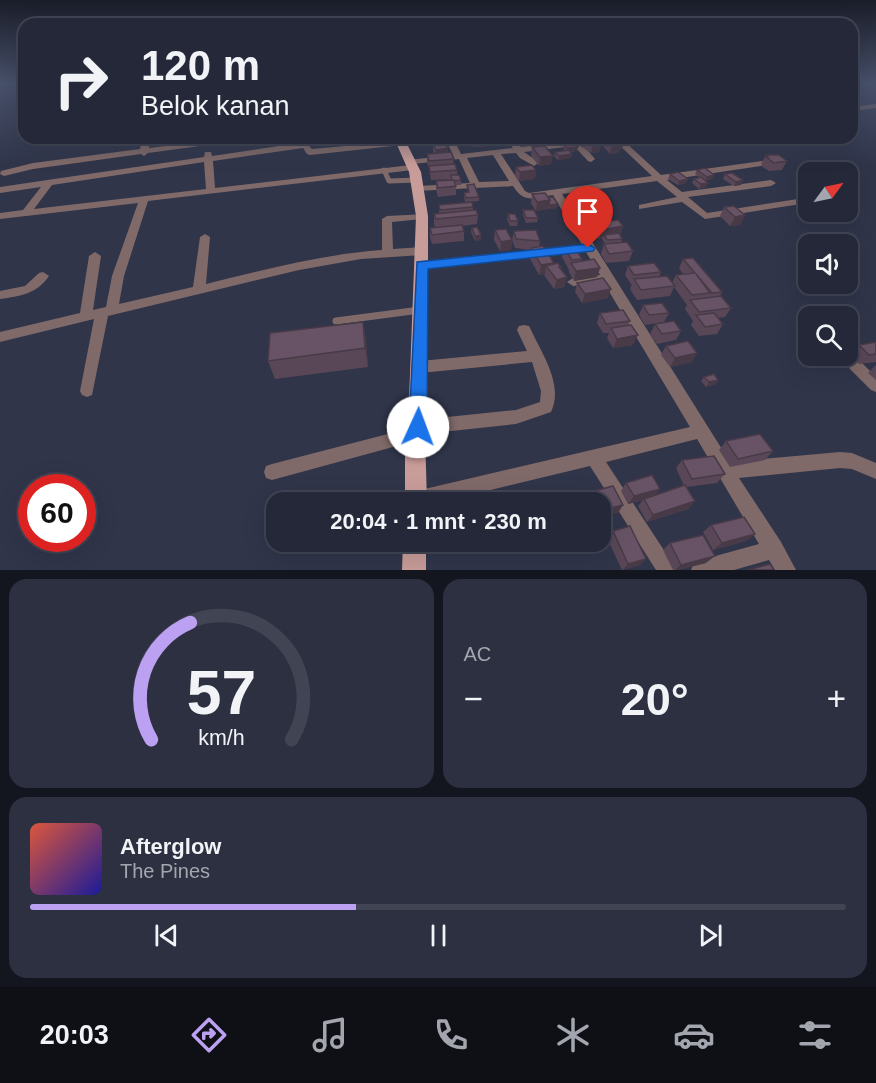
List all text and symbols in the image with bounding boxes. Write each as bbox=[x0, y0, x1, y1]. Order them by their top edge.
icon: right bbox=[42, 42, 120, 120]
text: 120 m bbox=[141, 42, 260, 89]
text: Belok kanan bbox=[141, 91, 290, 121]
north arrow bbox=[798, 162, 858, 222]
map controls bbox=[798, 162, 858, 366]
pin bbox=[562, 186, 613, 248]
icon: arrive bbox=[571, 195, 604, 228]
button: sound bbox=[798, 234, 858, 294]
button: search bbox=[798, 306, 858, 366]
position arrow bbox=[386, 395, 450, 459]
speed limit sign: 60 bbox=[18, 474, 96, 552]
text: 20:04 · 1 mnt · 230 m bbox=[330, 509, 547, 534]
text: AC bbox=[464, 643, 491, 665]
text: 57 bbox=[187, 658, 256, 727]
text: 20° bbox=[621, 674, 689, 725]
text: − bbox=[464, 680, 483, 717]
text: + bbox=[827, 680, 846, 717]
text: km/h bbox=[198, 727, 244, 751]
text: Afterglow bbox=[120, 834, 221, 859]
text: The Pines bbox=[120, 860, 210, 882]
icon: previous bbox=[150, 919, 183, 952]
icon: pause bbox=[422, 919, 455, 952]
icon: next bbox=[694, 919, 727, 952]
icon: directions bbox=[188, 1014, 230, 1056]
icon: music bbox=[309, 1014, 351, 1056]
icon: phone bbox=[430, 1014, 472, 1056]
icon: climate bbox=[552, 1014, 594, 1056]
icon: car bbox=[673, 1014, 715, 1056]
icon: filters bbox=[794, 1014, 836, 1056]
text: 20:03 bbox=[40, 1020, 109, 1050]

